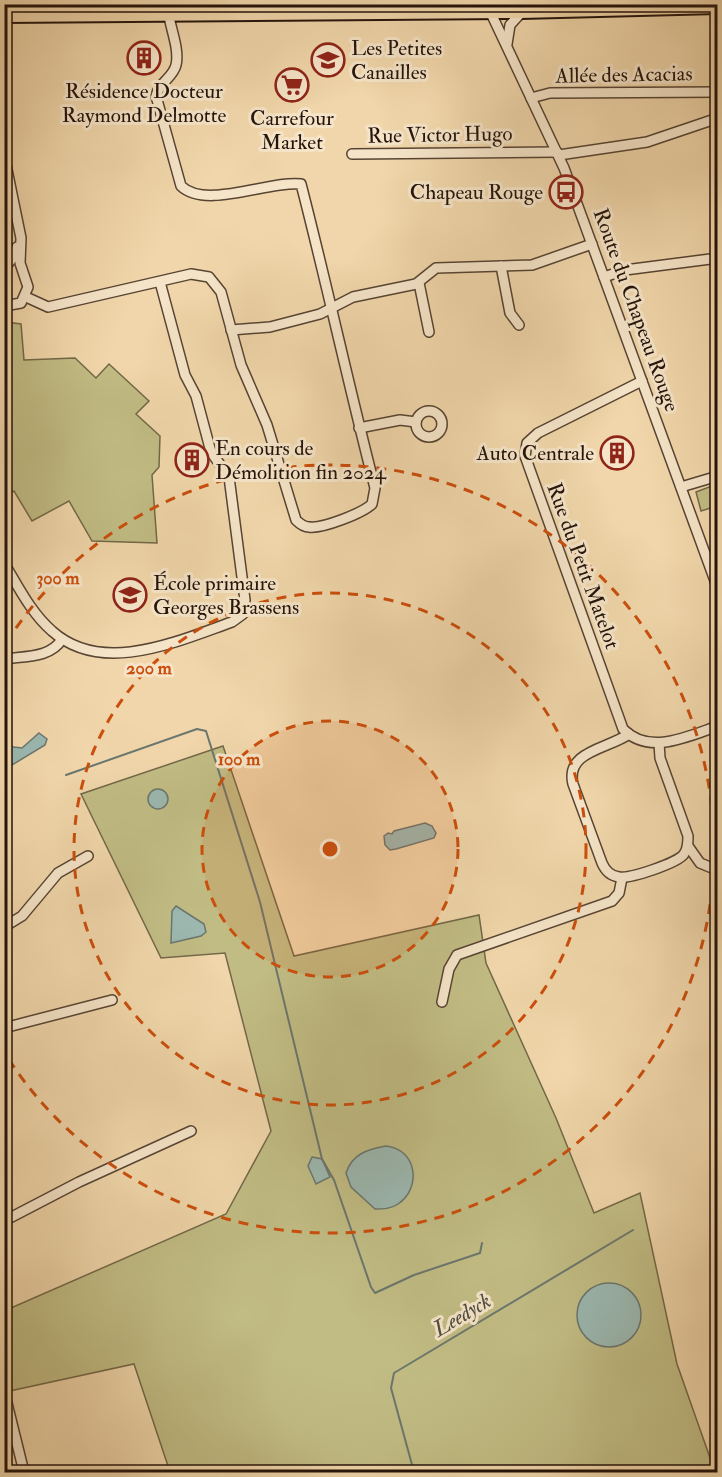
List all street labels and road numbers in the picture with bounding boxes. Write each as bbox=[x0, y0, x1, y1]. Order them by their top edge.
street label: Allée des Acacias bbox=[554, 60, 693, 90]
street label: Rue Victor Hugo bbox=[367, 120, 513, 150]
street label: Route du Chapeau Rouge bbox=[587, 205, 685, 416]
street label: Rue du Petit Matelot bbox=[540, 479, 626, 653]

